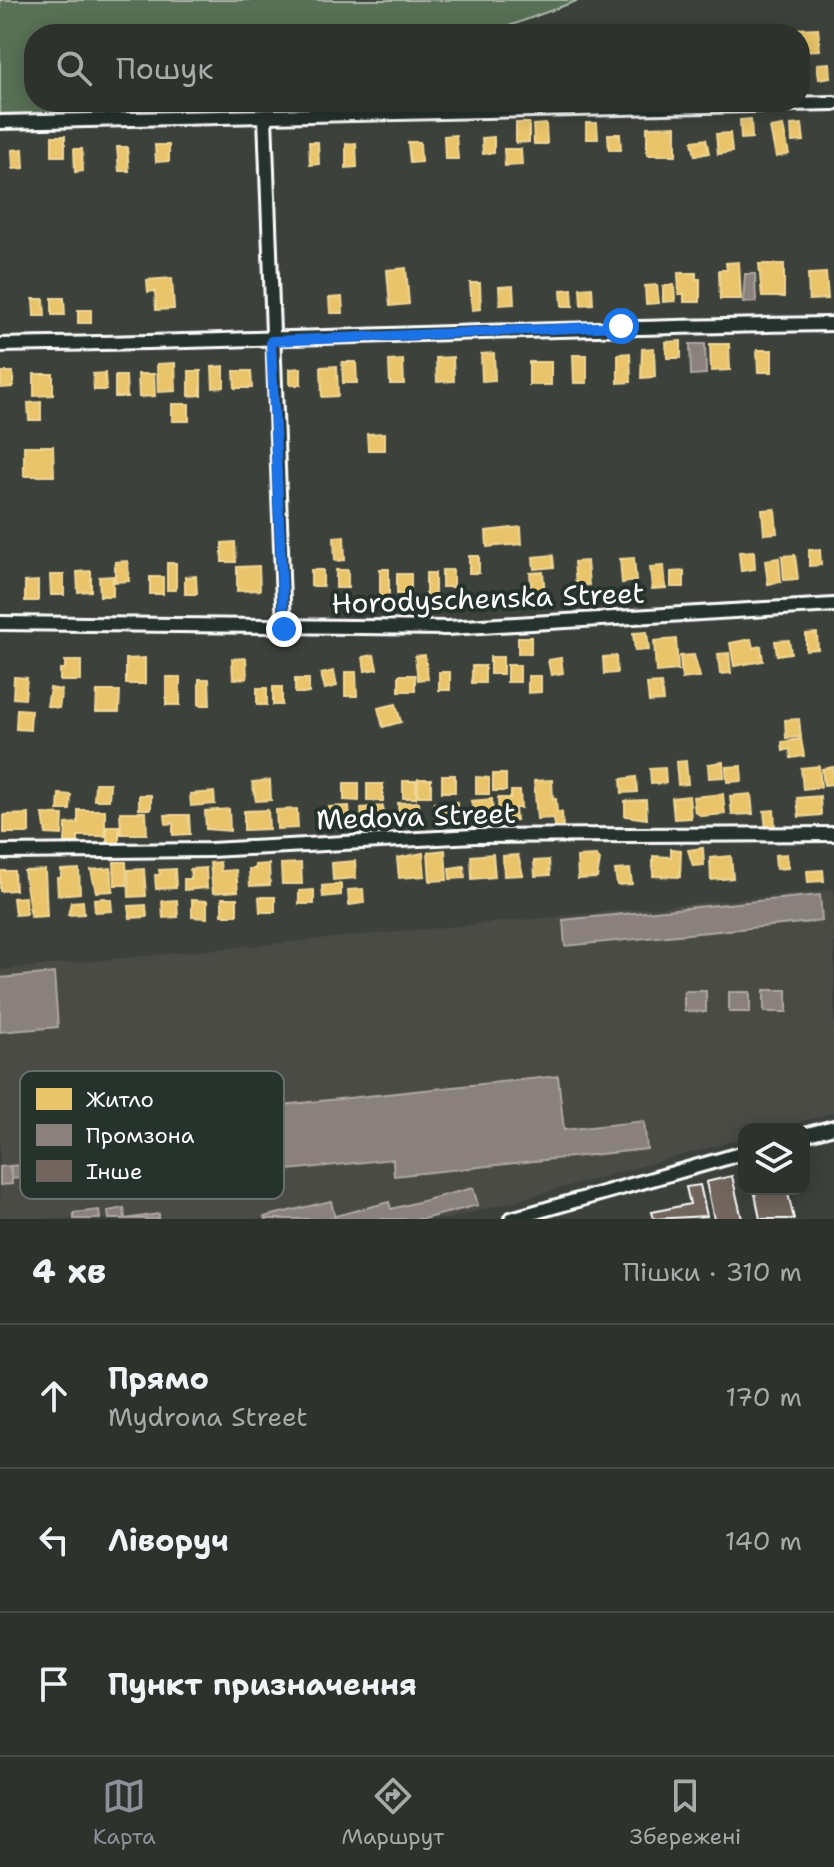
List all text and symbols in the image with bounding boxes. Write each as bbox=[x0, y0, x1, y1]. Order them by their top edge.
search box bbox=[24, 24, 810, 112]
icon: search bbox=[52, 46, 96, 90]
text: Пошук bbox=[116, 48, 213, 89]
route start bbox=[603, 308, 639, 344]
street label: Horodyschenska Street bbox=[331, 574, 645, 622]
route end bbox=[266, 611, 302, 647]
street label: Medova Street bbox=[315, 794, 517, 838]
legend bbox=[20, 1071, 284, 1199]
text: Житло bbox=[86, 1085, 154, 1114]
text: Промзона bbox=[86, 1121, 195, 1150]
map controls bbox=[738, 1123, 810, 1195]
button: layers bbox=[738, 1123, 810, 1195]
text: Інше bbox=[86, 1157, 142, 1186]
text: 4 хв bbox=[32, 1248, 106, 1294]
text: Пішки · 310 m bbox=[623, 1254, 802, 1289]
text: Прямо bbox=[108, 1358, 209, 1399]
icon: ahead bbox=[32, 1374, 76, 1418]
text: 170 m bbox=[725, 1379, 802, 1414]
text: Mydrona Street bbox=[108, 1399, 308, 1434]
icon: left bbox=[32, 1518, 76, 1562]
text: Ліворуч bbox=[108, 1520, 229, 1561]
text: 140 m bbox=[725, 1523, 802, 1558]
icon: arrive bbox=[32, 1662, 76, 1706]
text: Пункт призначення bbox=[108, 1664, 417, 1705]
tab: Карта bbox=[93, 1774, 156, 1851]
tab: Маршрут bbox=[341, 1774, 444, 1851]
tab: Збережені bbox=[630, 1774, 741, 1851]

